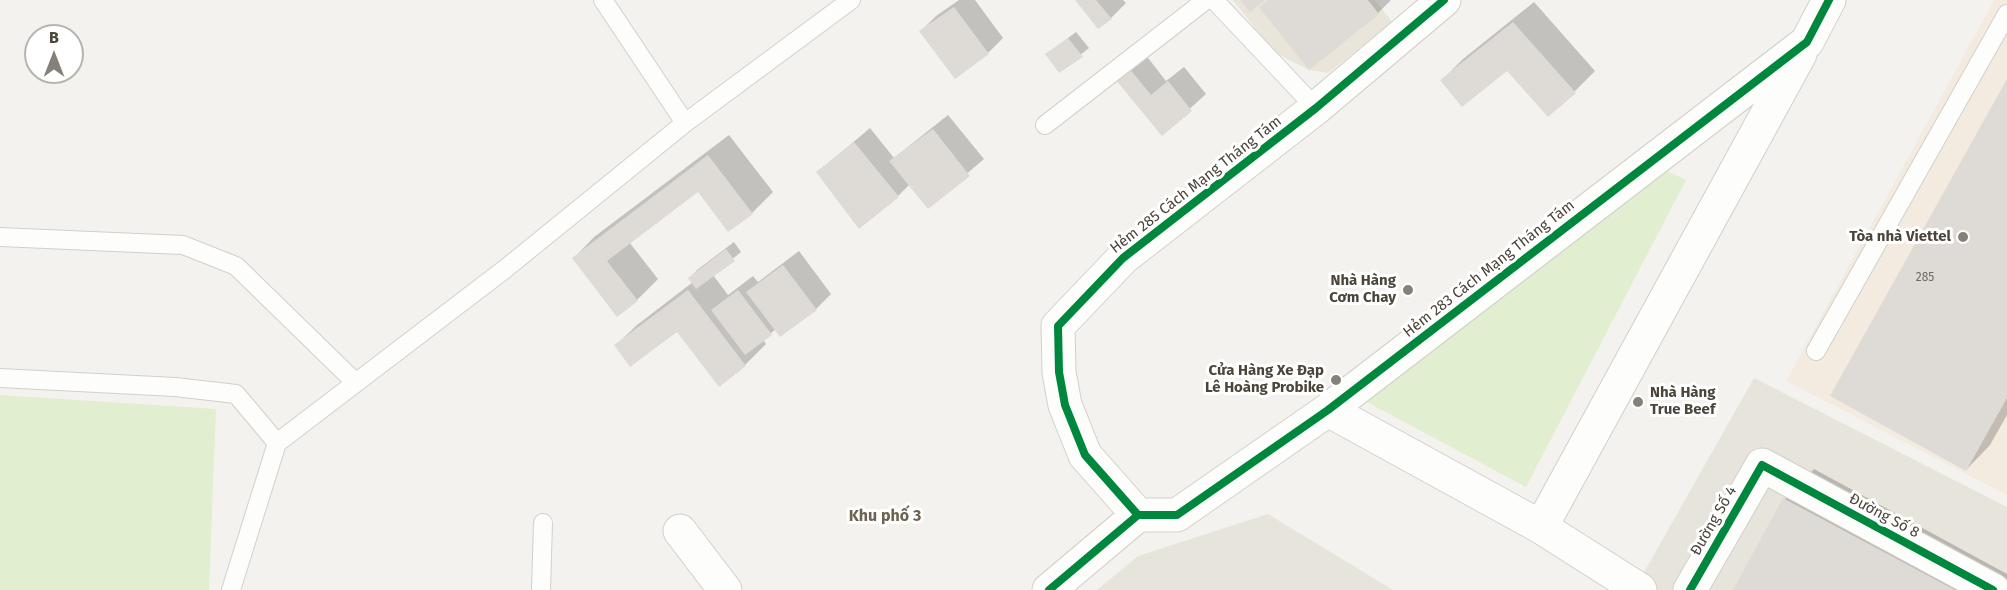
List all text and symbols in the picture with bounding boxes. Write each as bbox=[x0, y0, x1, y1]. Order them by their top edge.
north arrow bbox=[24, 24, 84, 84]
text: B bbox=[49, 28, 59, 47]
street label: Hẻm 285 Cách Mạng Tháng Tám bbox=[1107, 113, 1285, 257]
street label: Hẻm 283 Cách Mạng Tháng Tám bbox=[1400, 197, 1578, 341]
place label: Tòa nhà Viettel bbox=[1849, 228, 1951, 246]
marker: Tòa nhà Viettel bbox=[1956, 230, 1970, 244]
house number: 285 bbox=[1916, 271, 1934, 285]
place label: Nhà Hàng Cơm Chay bbox=[1329, 272, 1396, 307]
marker: Nhà Hàng Cơm Chay bbox=[1401, 283, 1415, 297]
place label: Cửa Hàng Xe Đạp Lê Hoàng Probike bbox=[1205, 362, 1324, 397]
marker: Cửa Hàng Xe Đạp Lê Hoàng Probike bbox=[1329, 373, 1343, 387]
place label: Nhà Hàng True Beef bbox=[1650, 384, 1716, 419]
marker: Nhà Hàng True Beef bbox=[1631, 395, 1645, 409]
street label: Đường Số 4 bbox=[1687, 483, 1741, 559]
street label: Đường Số 8 bbox=[1846, 490, 1922, 542]
district label: Khu phố 3 bbox=[849, 507, 921, 527]

